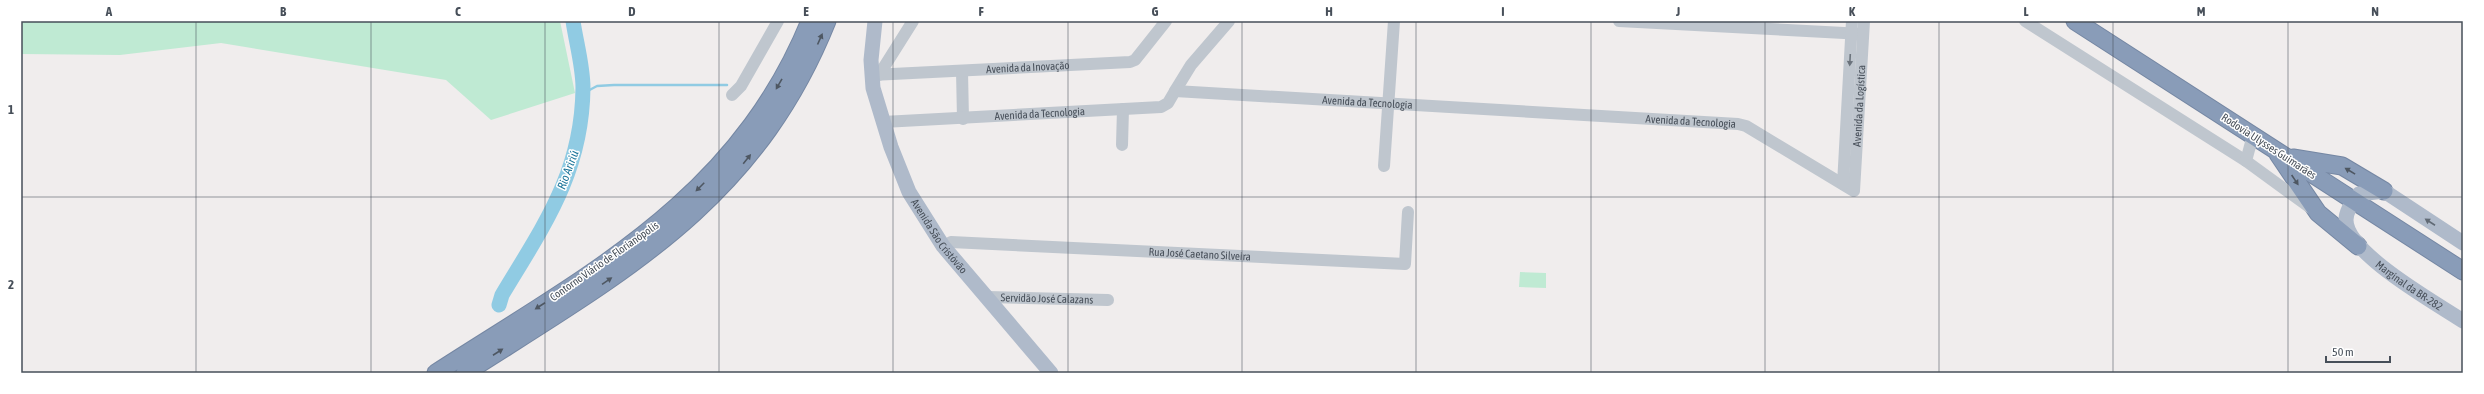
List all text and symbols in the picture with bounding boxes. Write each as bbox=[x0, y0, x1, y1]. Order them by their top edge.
text: A bbox=[105, 4, 113, 19]
text: B bbox=[280, 4, 287, 19]
text: C bbox=[455, 4, 461, 19]
text: D bbox=[628, 4, 636, 19]
text: E bbox=[803, 4, 809, 19]
text: F bbox=[978, 4, 984, 19]
text: G bbox=[1152, 4, 1159, 19]
text: H bbox=[1325, 4, 1333, 19]
text: I bbox=[1501, 4, 1505, 19]
text: J bbox=[1675, 4, 1680, 19]
text: K bbox=[1849, 4, 1856, 19]
text: L bbox=[2023, 4, 2029, 19]
text: M bbox=[2197, 4, 2206, 19]
text: N bbox=[2371, 4, 2379, 19]
one-way arrow bbox=[817, 33, 823, 44]
one-way arrow bbox=[1846, 54, 1853, 66]
street label: Avenida da Inovação bbox=[986, 59, 1070, 75]
street label: Avenida da Logística bbox=[1851, 65, 1867, 147]
one-way arrow bbox=[776, 78, 783, 90]
street label: Avenida da Tecnologia bbox=[1322, 94, 1413, 111]
text: 1 bbox=[8, 102, 14, 117]
street label: Avenida da Tecnologia bbox=[994, 105, 1085, 122]
street label: Rodovia Ulysses Guimarães bbox=[2219, 111, 2319, 181]
street label: Avenida da Tecnologia bbox=[1645, 113, 1736, 130]
water label: Rio Aririú bbox=[555, 148, 582, 191]
one-way arrow bbox=[742, 154, 751, 164]
one-way arrow bbox=[2344, 167, 2356, 174]
one-way arrow bbox=[2291, 175, 2299, 185]
one-way arrow bbox=[695, 182, 705, 192]
street label: Avenida São Cristóvão bbox=[909, 197, 970, 276]
one-way arrow bbox=[2424, 218, 2436, 225]
street label: Contorno Viário de Florianópolis bbox=[547, 219, 661, 303]
street label: Rua José Caetano Silveira bbox=[1148, 246, 1251, 263]
street label: Marginal da BR-282 bbox=[2373, 258, 2445, 313]
text: 2 bbox=[8, 277, 14, 292]
one-way arrow bbox=[602, 277, 612, 285]
street label: Servidão José Calazans bbox=[1001, 291, 1093, 306]
one-way arrow bbox=[535, 302, 545, 310]
scale bar bbox=[2326, 338, 2390, 364]
text: 50 m bbox=[2332, 345, 2354, 359]
one-way arrow bbox=[493, 348, 503, 356]

